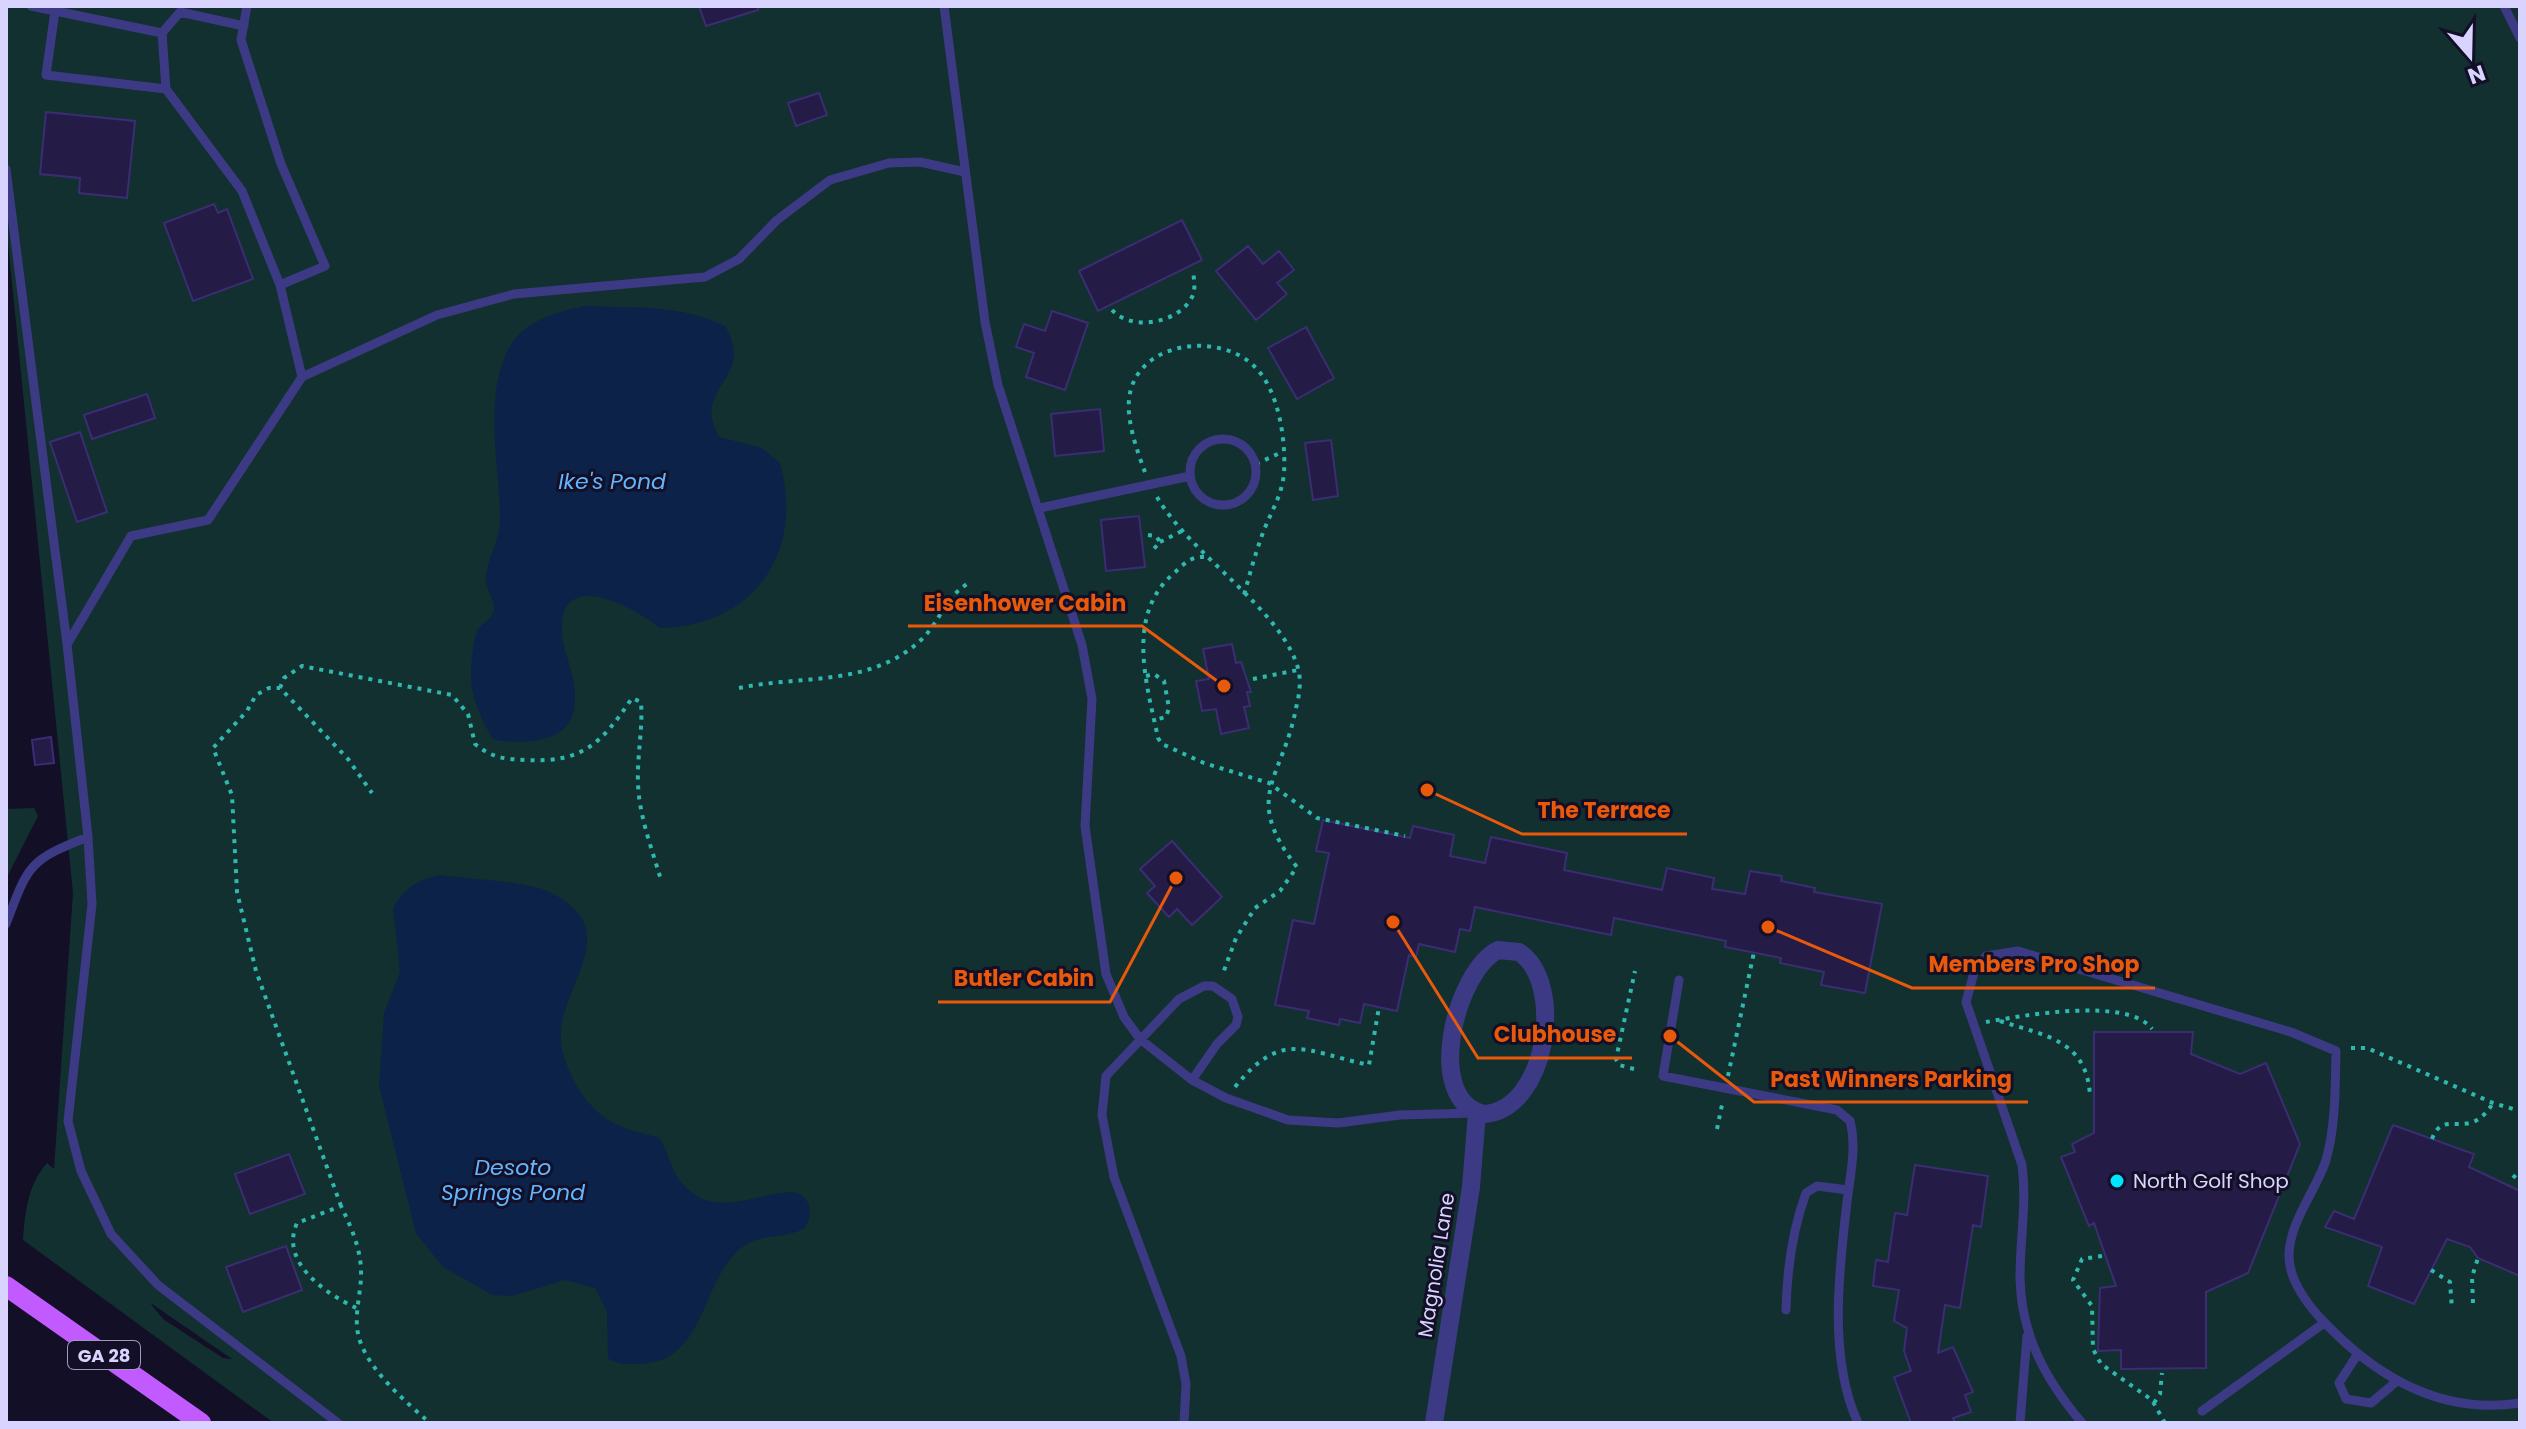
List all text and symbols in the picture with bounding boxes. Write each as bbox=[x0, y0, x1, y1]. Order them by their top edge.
north arrow bbox=[2430, 16, 2510, 96]
text: N bbox=[2464, 57, 2490, 92]
water label: Ike's Pond bbox=[558, 466, 666, 497]
callout: Eisenhower Cabin bbox=[908, 580, 1142, 626]
text: Eisenhower Cabin bbox=[924, 588, 1126, 619]
callout: The Terrace bbox=[1522, 788, 1687, 834]
text: The Terrace bbox=[1537, 795, 1671, 826]
callout: Members Pro Shop bbox=[1912, 942, 2155, 988]
text: Members Pro Shop bbox=[1928, 949, 2140, 980]
callout: Butler Cabin bbox=[938, 956, 1110, 1002]
text: Butler Cabin bbox=[954, 963, 1094, 994]
callout: Clubhouse bbox=[1478, 1012, 1632, 1058]
text: Clubhouse bbox=[1494, 1019, 1616, 1050]
callout: Past Winners Parking bbox=[1754, 1056, 2028, 1102]
text: Past Winners Parking bbox=[1770, 1064, 2012, 1095]
water label: Desoto Springs Pond bbox=[441, 1152, 585, 1208]
place label: North Golf Shop bbox=[2133, 1167, 2289, 1195]
marker: North Golf Shop bbox=[2108, 1172, 2126, 1190]
street label: Magnolia Lane bbox=[1411, 1191, 1461, 1339]
road number: GA 28 bbox=[68, 1341, 140, 1369]

